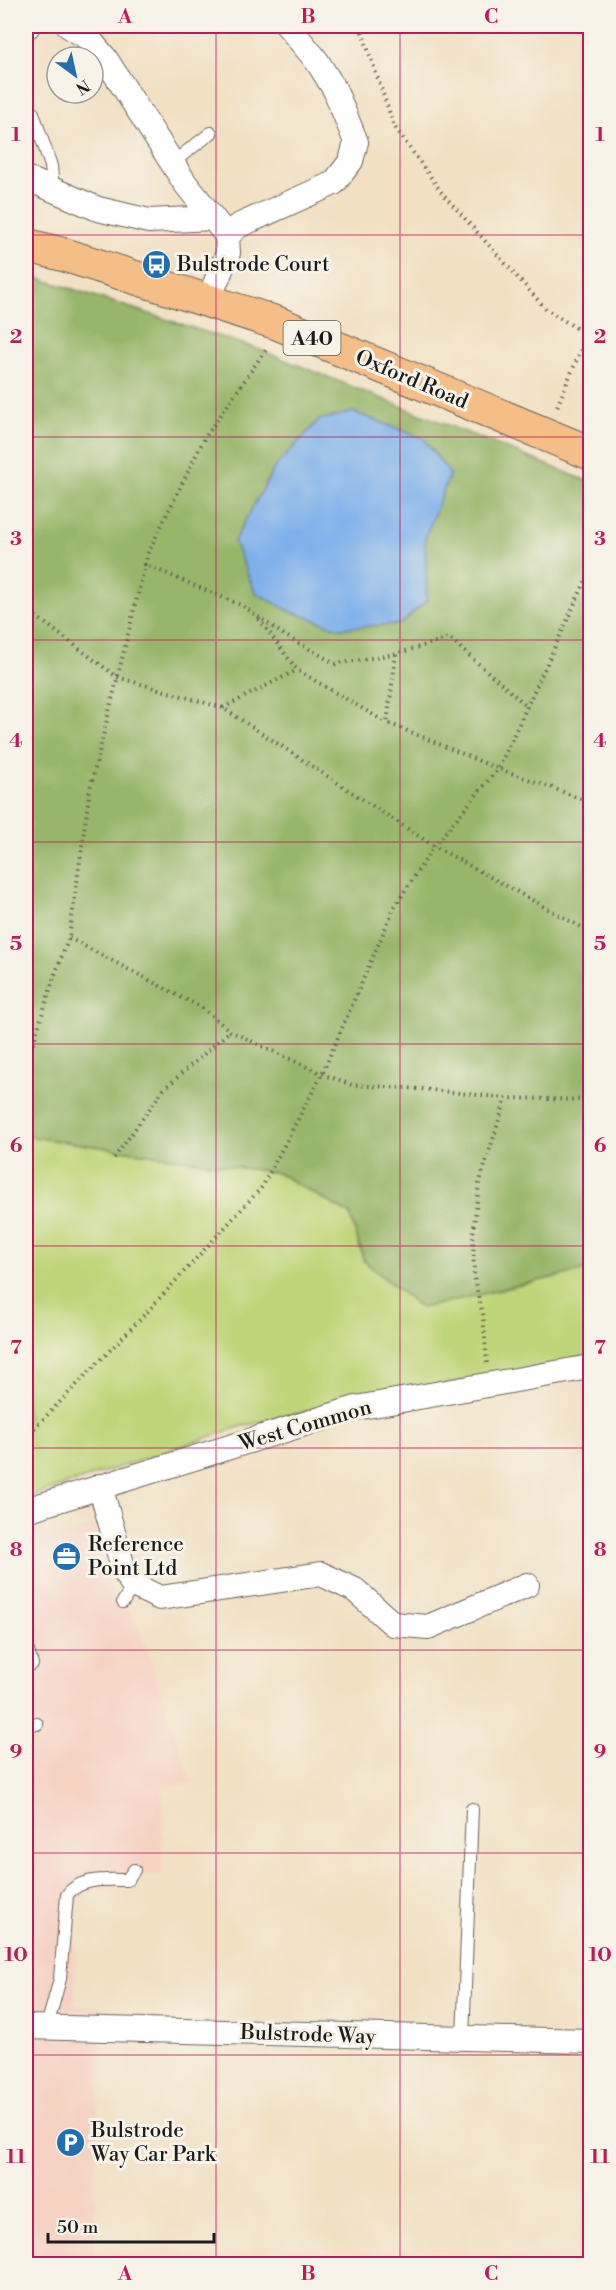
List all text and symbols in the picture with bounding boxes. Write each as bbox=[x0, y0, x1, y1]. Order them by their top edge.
text: A bbox=[117, 5, 133, 30]
text: B bbox=[300, 5, 316, 30]
text: C bbox=[484, 5, 498, 30]
north arrow bbox=[45, 45, 105, 105]
text: N bbox=[72, 75, 93, 99]
text: 1 bbox=[11, 123, 21, 148]
text: 1 bbox=[595, 123, 605, 148]
bus stop icon: Bulstrode Court bbox=[140, 248, 172, 280]
place label: Bulstrode Court bbox=[176, 252, 330, 278]
road number: A40 bbox=[284, 321, 340, 355]
text: 2 bbox=[10, 325, 22, 350]
text: 2 bbox=[594, 325, 606, 350]
street label: Oxford Road bbox=[351, 345, 472, 415]
text: 3 bbox=[10, 527, 22, 552]
text: 3 bbox=[594, 527, 606, 552]
text: 4 bbox=[9, 729, 23, 754]
text: 4 bbox=[593, 729, 607, 754]
text: 5 bbox=[10, 932, 22, 957]
text: 5 bbox=[594, 932, 606, 957]
text: 6 bbox=[10, 1134, 23, 1159]
text: 6 bbox=[594, 1134, 607, 1159]
text: 7 bbox=[10, 1336, 22, 1361]
text: 7 bbox=[594, 1336, 606, 1361]
street label: West Common bbox=[235, 1394, 375, 1458]
place label: Reference Point Ltd bbox=[88, 1532, 184, 1582]
text: 8 bbox=[10, 1538, 23, 1563]
text: 8 bbox=[594, 1538, 607, 1563]
office icon: Reference Point Ltd bbox=[51, 1540, 83, 1572]
text: 9 bbox=[10, 1740, 22, 1765]
text: 9 bbox=[594, 1740, 606, 1765]
text: 10 bbox=[4, 1943, 28, 1968]
text: 10 bbox=[588, 1943, 612, 1968]
street label: Bulstrode Way bbox=[239, 2020, 377, 2050]
place label: Bulstrode Way Car Park bbox=[90, 2118, 217, 2168]
parking icon: Bulstrode Way Car Park bbox=[54, 2126, 86, 2158]
text: 11 bbox=[6, 2145, 26, 2170]
text: 11 bbox=[590, 2145, 610, 2170]
scale bar bbox=[48, 2206, 214, 2244]
text: 50 m bbox=[57, 2216, 99, 2239]
text: A bbox=[117, 2262, 133, 2287]
text: B bbox=[300, 2262, 316, 2287]
text: C bbox=[484, 2262, 498, 2287]

